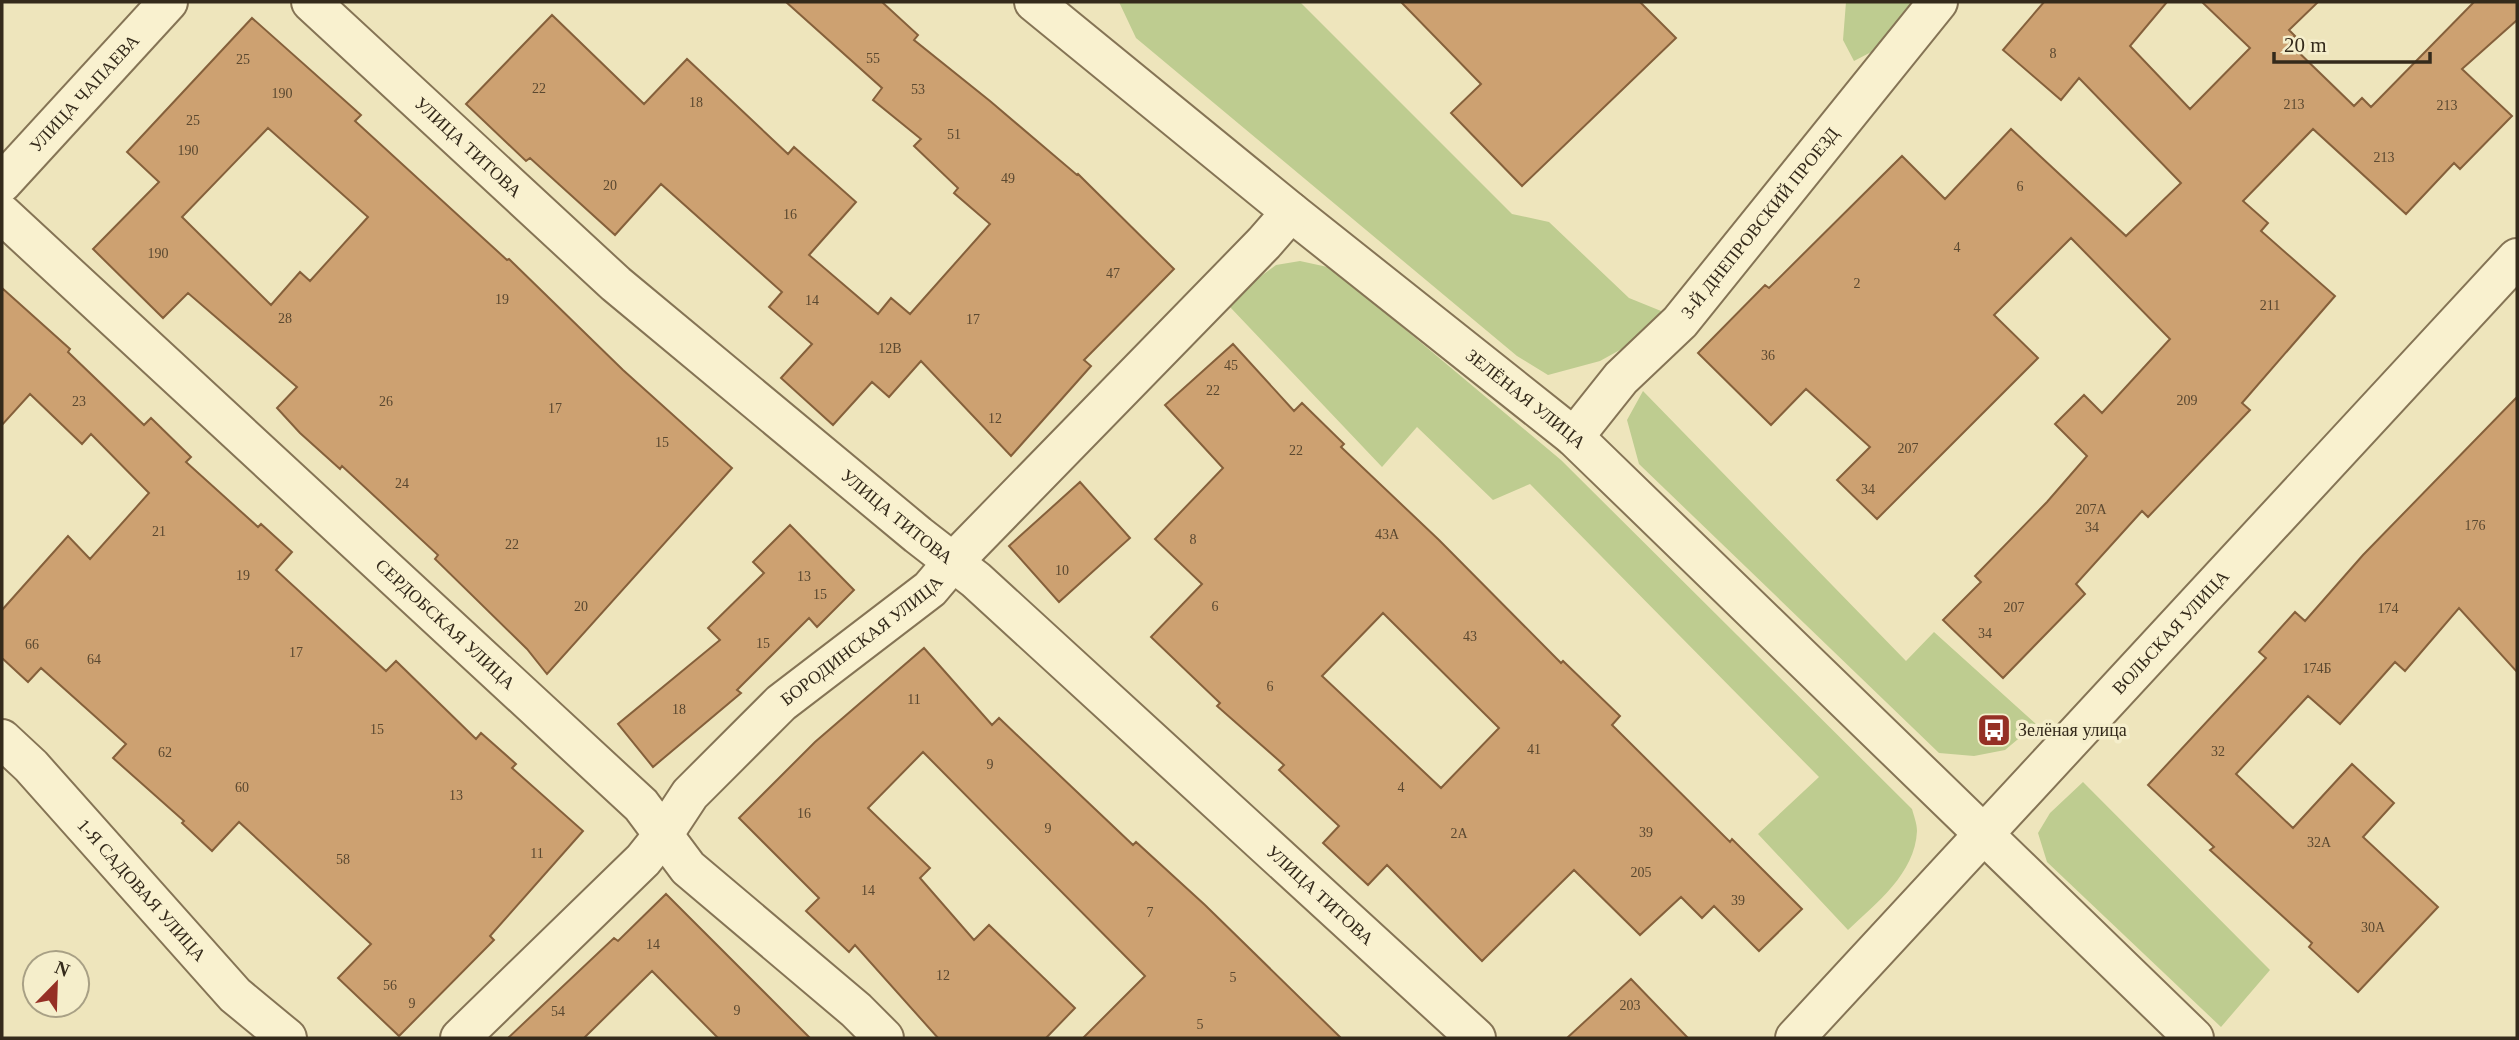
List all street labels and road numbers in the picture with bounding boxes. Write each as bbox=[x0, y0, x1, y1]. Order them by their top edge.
street label: УЛИЦА ЧАПАЕВА bbox=[26, 30, 143, 156]
street label: УЛИЦА ТИТОВА bbox=[411, 93, 526, 201]
street label: 3-Й ДНЕПРОВСКИЙ ПРОЕЗД bbox=[1677, 124, 1843, 322]
street label: ЗЕЛЁНАЯ УЛИЦА bbox=[1462, 345, 1590, 453]
street label: УЛИЦА ТИТОВА bbox=[837, 465, 956, 568]
street label: СЕРДОБСКАЯ УЛИЦА bbox=[372, 555, 519, 693]
street label: ВОЛЬСКАЯ УЛИЦА bbox=[2108, 566, 2233, 698]
street label: БОРОДИНСКАЯ УЛИЦА bbox=[777, 572, 947, 710]
street label: 1-Я САДОВАЯ УЛИЦА bbox=[73, 815, 210, 965]
street label: УЛИЦА ТИТОВА bbox=[1262, 841, 1378, 949]

